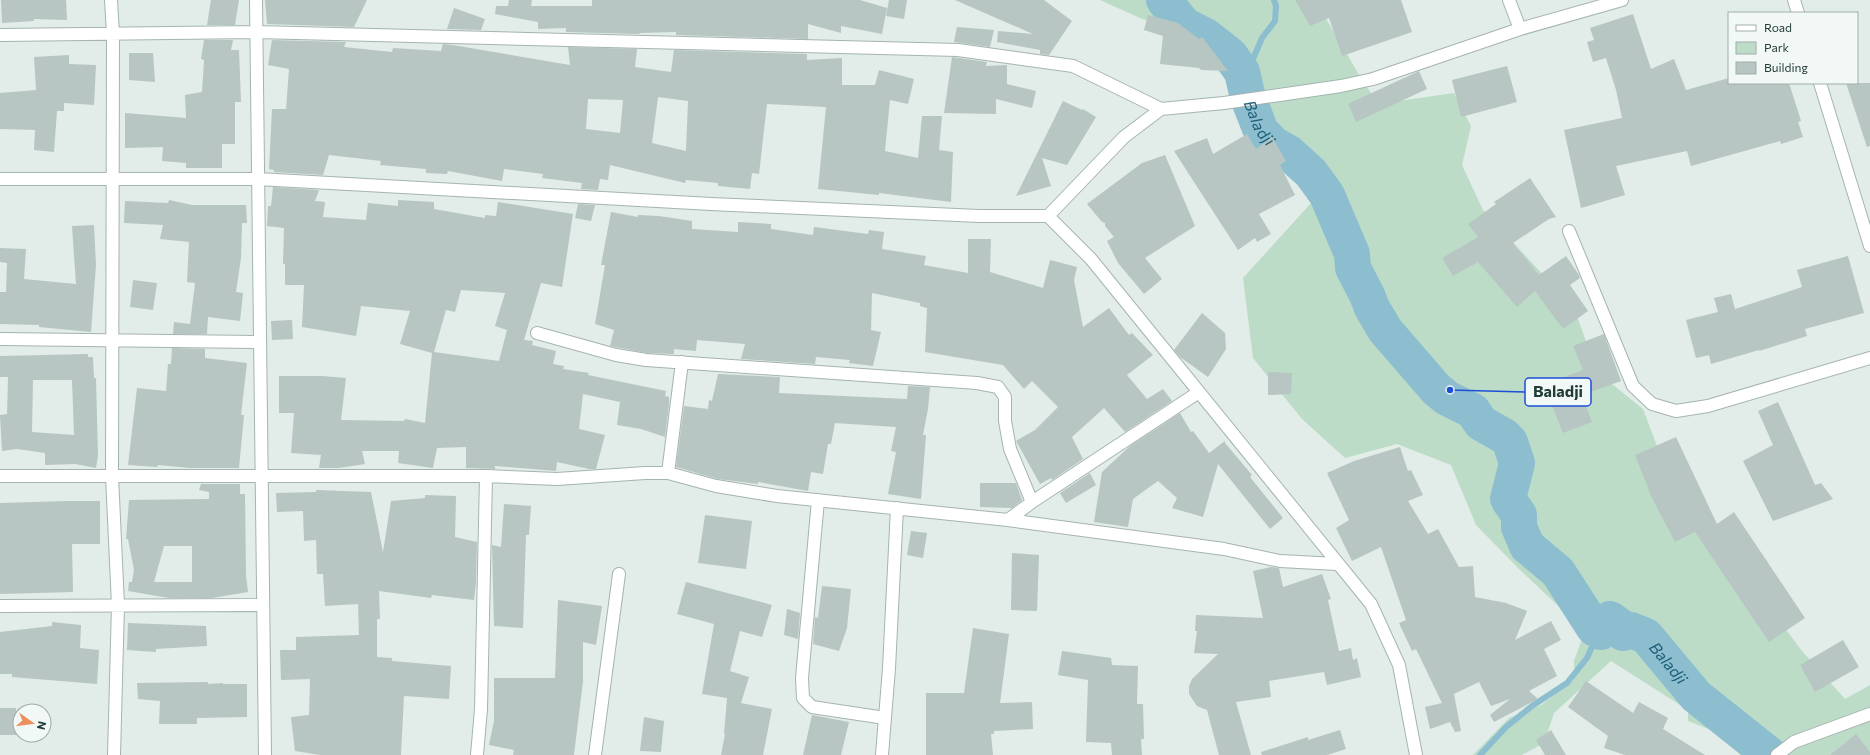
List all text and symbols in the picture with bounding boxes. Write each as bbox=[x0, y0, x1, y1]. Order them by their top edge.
legend bbox=[1728, 12, 1858, 84]
text: Road bbox=[1764, 20, 1792, 34]
text: Park bbox=[1764, 40, 1790, 54]
text: Building bbox=[1764, 60, 1808, 74]
water label: Baladji bbox=[1241, 97, 1280, 150]
callout: Baladji bbox=[1525, 378, 1591, 406]
text: Baladji bbox=[1533, 381, 1583, 400]
water label: Baladji bbox=[1646, 638, 1692, 688]
north arrow bbox=[12, 703, 52, 743]
text: N bbox=[35, 720, 49, 731]

